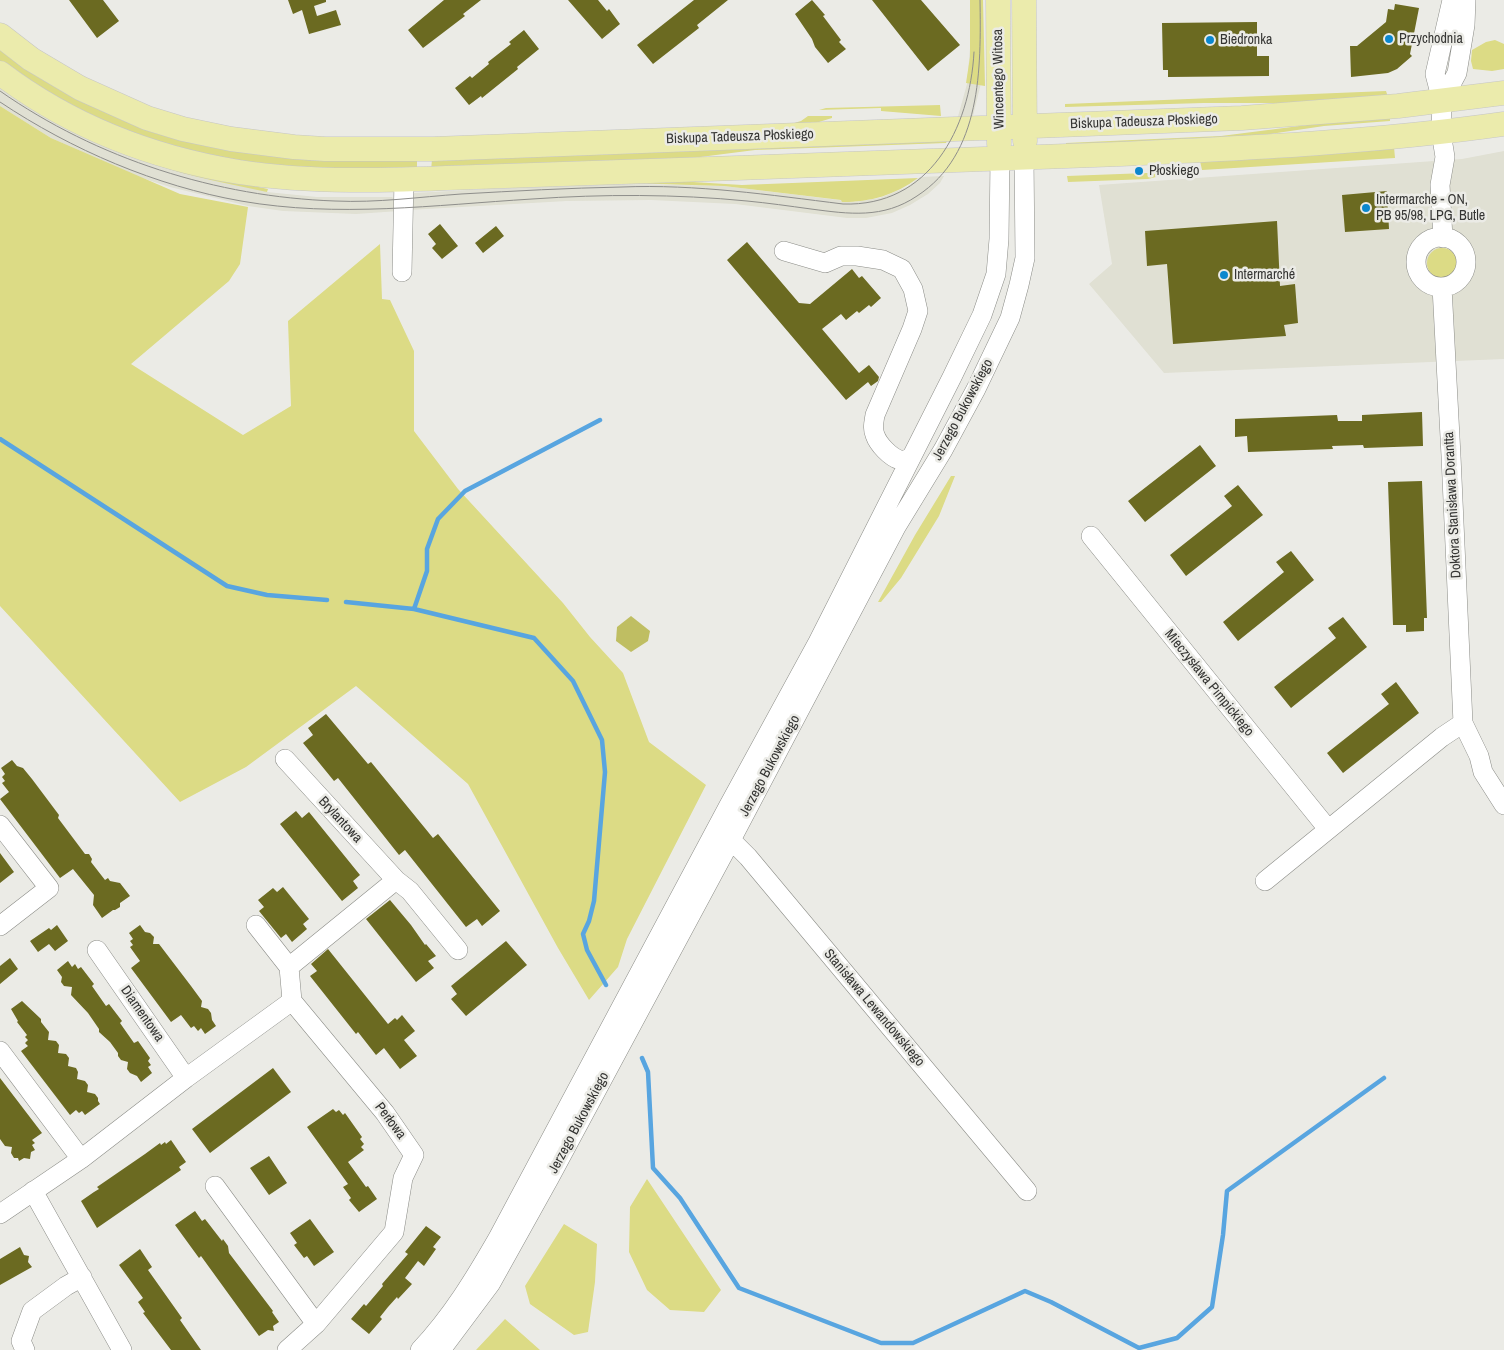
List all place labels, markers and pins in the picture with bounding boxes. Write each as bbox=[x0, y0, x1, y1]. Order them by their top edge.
place label: Przychodnia bbox=[1399, 31, 1463, 47]
place label: Biedronka bbox=[1220, 32, 1272, 48]
marker: Przychodnia bbox=[1383, 33, 1395, 45]
marker: Biedronka bbox=[1204, 34, 1216, 46]
place label: Płoskiego bbox=[1149, 163, 1199, 179]
marker: Płoskiego bbox=[1133, 165, 1145, 177]
place label: Intermarche - ON, PB 95/98, LPG, Butle bbox=[1376, 192, 1485, 224]
marker: Intermarche - ON, PB 95/98, LPG, Butle bbox=[1360, 202, 1372, 214]
place label: Intermarché bbox=[1234, 267, 1295, 283]
marker: Intermarché bbox=[1218, 269, 1230, 281]

